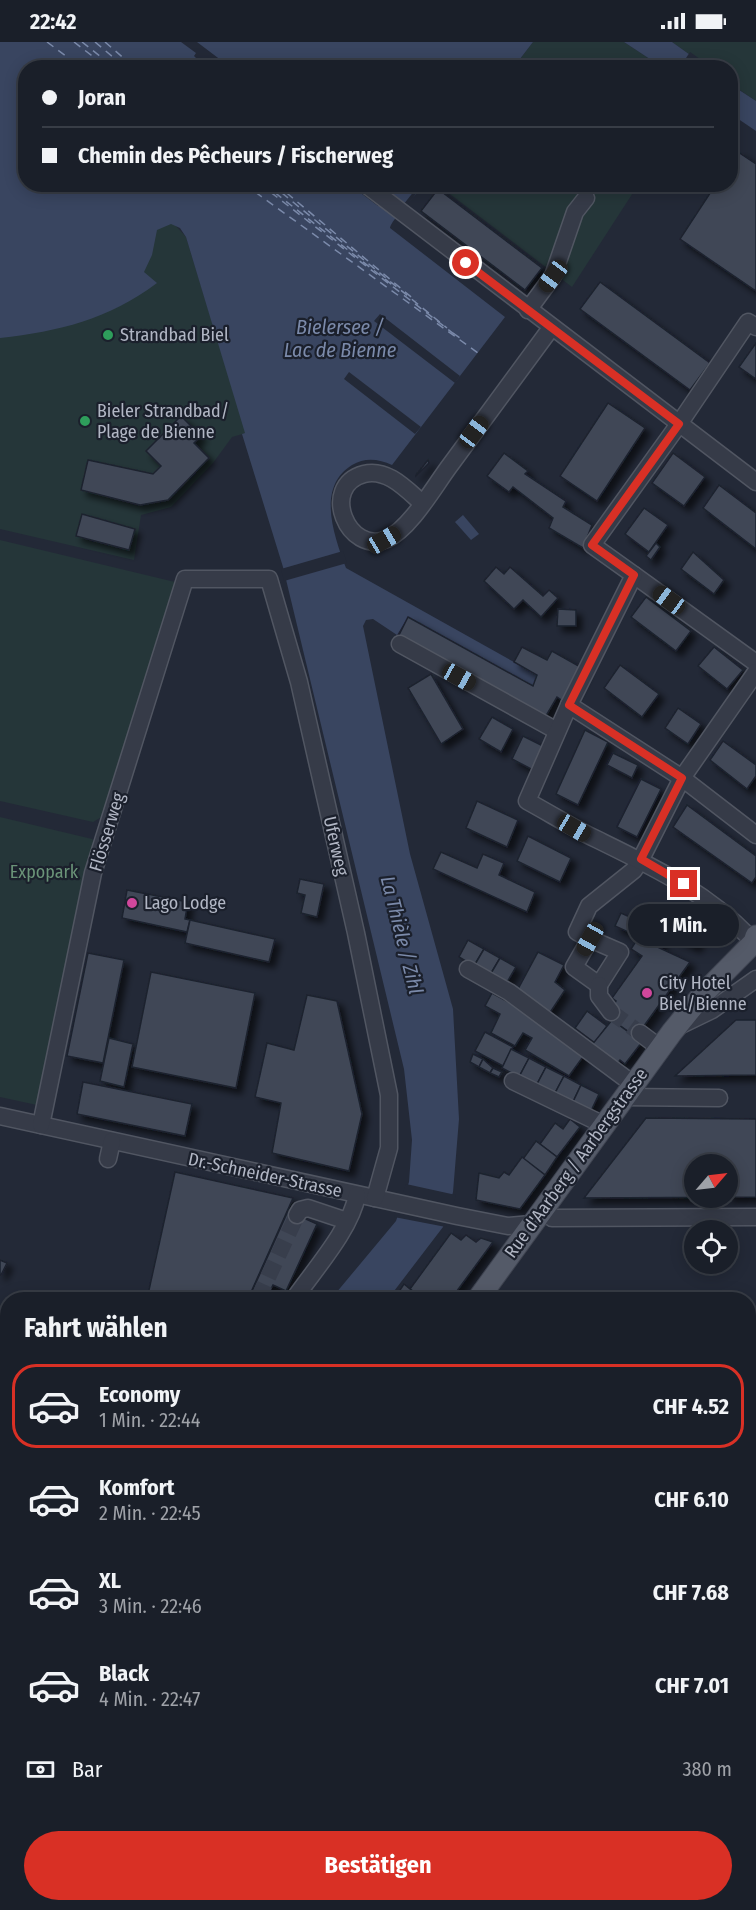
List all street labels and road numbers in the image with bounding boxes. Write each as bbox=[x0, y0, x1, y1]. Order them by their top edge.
street label: Flösserweg bbox=[85, 789, 130, 874]
street label: Uferweg bbox=[319, 814, 354, 878]
street label: Rue d'Aarberg / Aarbergstrasse bbox=[500, 1064, 652, 1262]
street label: Dr.-Schneider-Strasse bbox=[186, 1148, 344, 1202]

